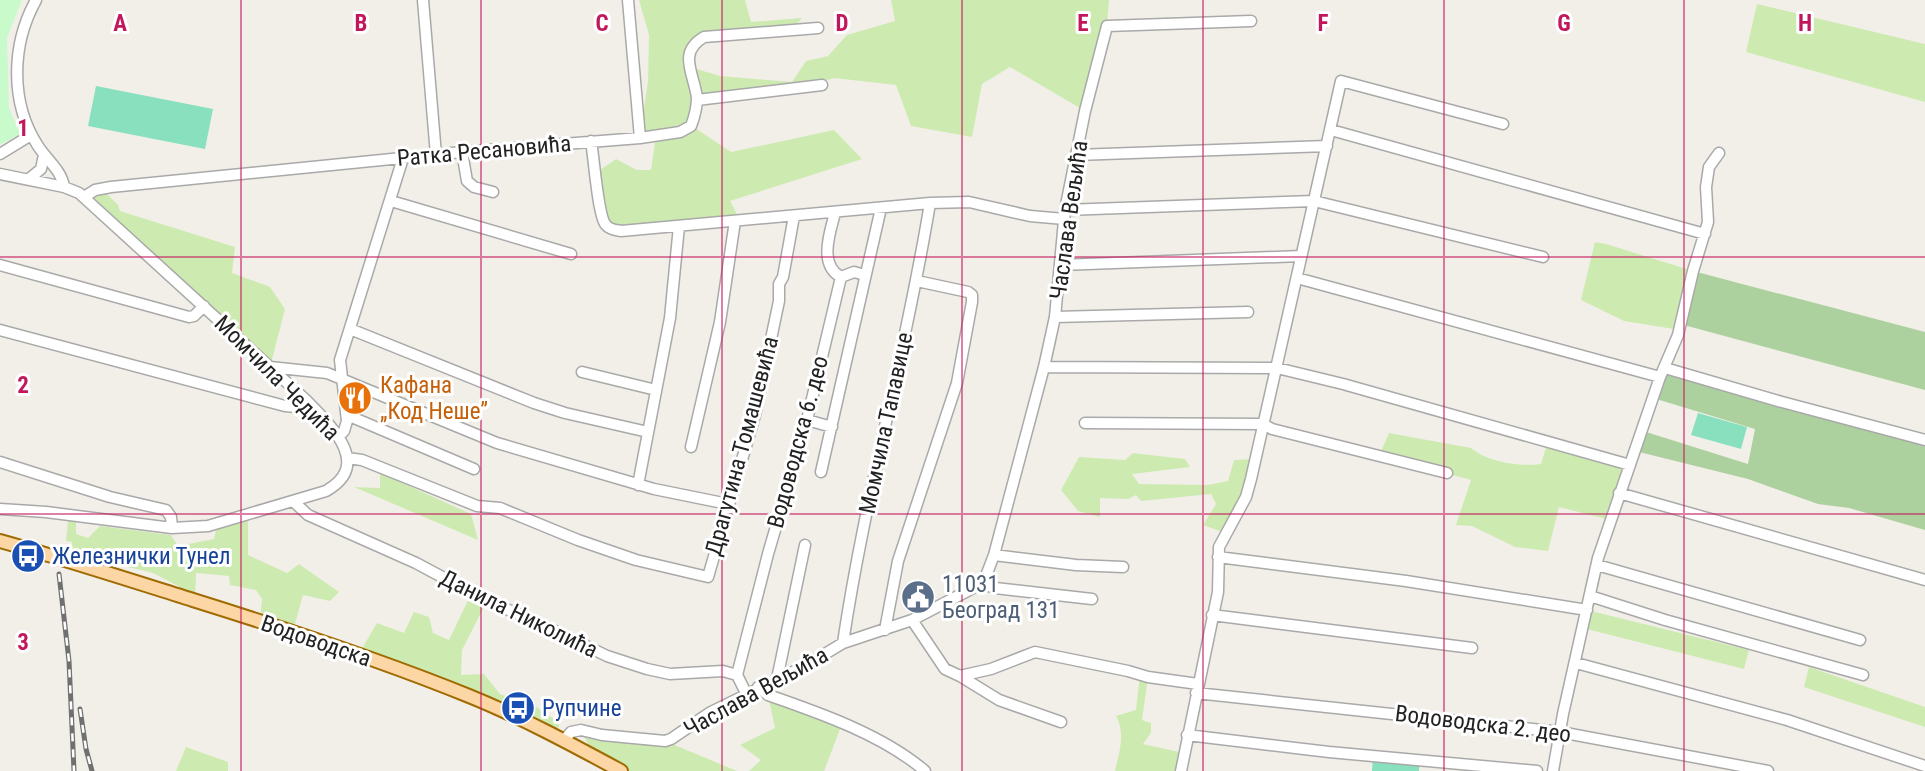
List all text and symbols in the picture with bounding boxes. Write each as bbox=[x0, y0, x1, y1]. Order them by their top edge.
text: A bbox=[113, 10, 127, 37]
text: B bbox=[355, 10, 367, 37]
text: C bbox=[595, 10, 609, 37]
text: D bbox=[836, 10, 849, 37]
text: E bbox=[1077, 10, 1089, 37]
text: F bbox=[1318, 10, 1329, 37]
text: G bbox=[1557, 10, 1571, 37]
text: H bbox=[1798, 10, 1812, 37]
text: 1 bbox=[17, 115, 29, 142]
street label: Ратка Ресановића bbox=[396, 130, 572, 172]
street label: Часлава Вељића bbox=[1044, 139, 1094, 301]
street label: Момчила Чедића bbox=[209, 310, 345, 446]
street label: Момчила Тапавице bbox=[854, 330, 918, 516]
street label: Драгутина Томашевића bbox=[700, 333, 784, 559]
street label: Водоводска 6. део bbox=[762, 353, 834, 531]
text: 2 bbox=[17, 372, 29, 399]
place label: Кафана „Код Неше” bbox=[380, 372, 488, 425]
restaurant icon: Кафана „Код Неше” bbox=[336, 379, 374, 417]
bus stop icon: Железнички Тунел bbox=[9, 537, 47, 575]
place label: Железнички Тунел bbox=[52, 543, 231, 570]
street label: Данила Николића bbox=[436, 564, 602, 664]
place label: 11031 Београд 131 bbox=[942, 571, 1060, 624]
public building icon: 11031 Београд 131 bbox=[899, 578, 937, 616]
street label: Водоводска bbox=[257, 610, 375, 672]
text: 3 bbox=[17, 629, 29, 656]
street label: Часлава Вељића bbox=[679, 641, 833, 743]
bus stop icon: Рупчине bbox=[499, 689, 537, 727]
place label: Рупчине bbox=[542, 695, 621, 722]
street label: Водоводска 2. део bbox=[1393, 700, 1573, 748]

